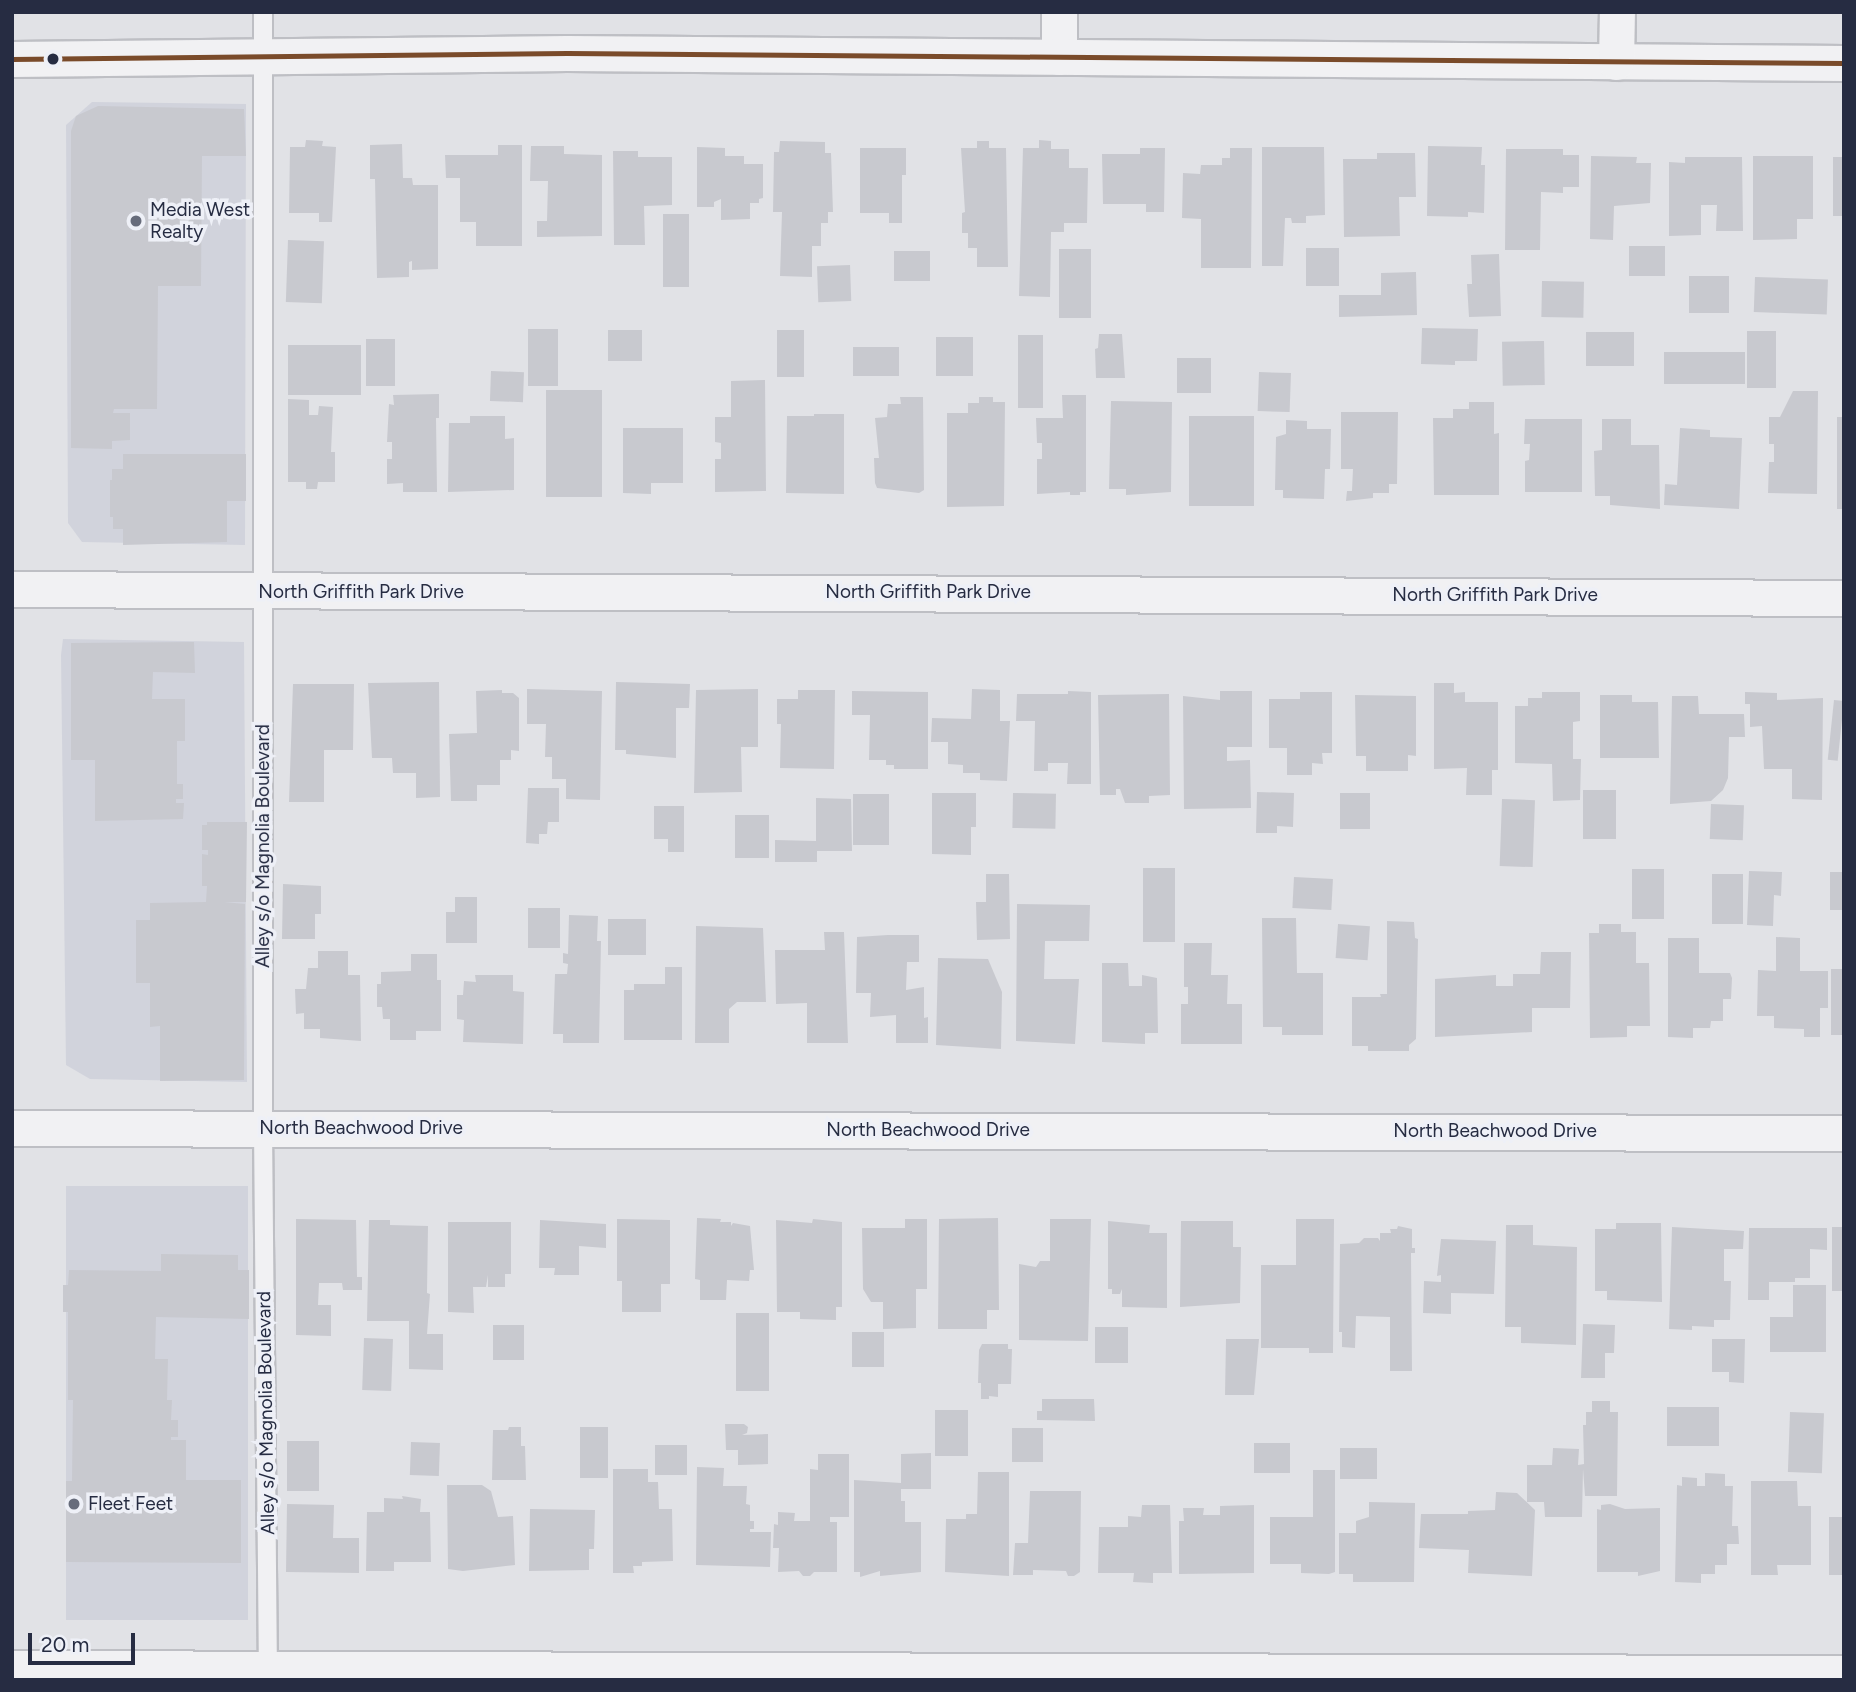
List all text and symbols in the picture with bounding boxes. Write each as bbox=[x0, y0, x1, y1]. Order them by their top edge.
unlabelled marker bbox=[46, 52, 60, 66]
place label: Media West Realty bbox=[150, 199, 250, 243]
marker: Media West Realty bbox=[128, 213, 144, 229]
street label: North Griffith Park Drive bbox=[258, 581, 464, 603]
street label: North Griffith Park Drive bbox=[825, 581, 1031, 603]
street label: North Griffith Park Drive bbox=[1392, 584, 1598, 606]
street label: Alley s/o Magnolia Boulevard bbox=[252, 724, 274, 968]
street label: North Beachwood Drive bbox=[259, 1117, 463, 1139]
street label: North Beachwood Drive bbox=[826, 1119, 1030, 1141]
street label: North Beachwood Drive bbox=[1393, 1120, 1597, 1142]
street label: Alley s/o Magnolia Boulevard bbox=[252, 1291, 280, 1535]
place label: Fleet Feet bbox=[88, 1493, 173, 1515]
marker: Fleet Feet bbox=[66, 1496, 82, 1512]
scale bar bbox=[32, 1618, 138, 1662]
text: 20 m bbox=[41, 1632, 89, 1657]

